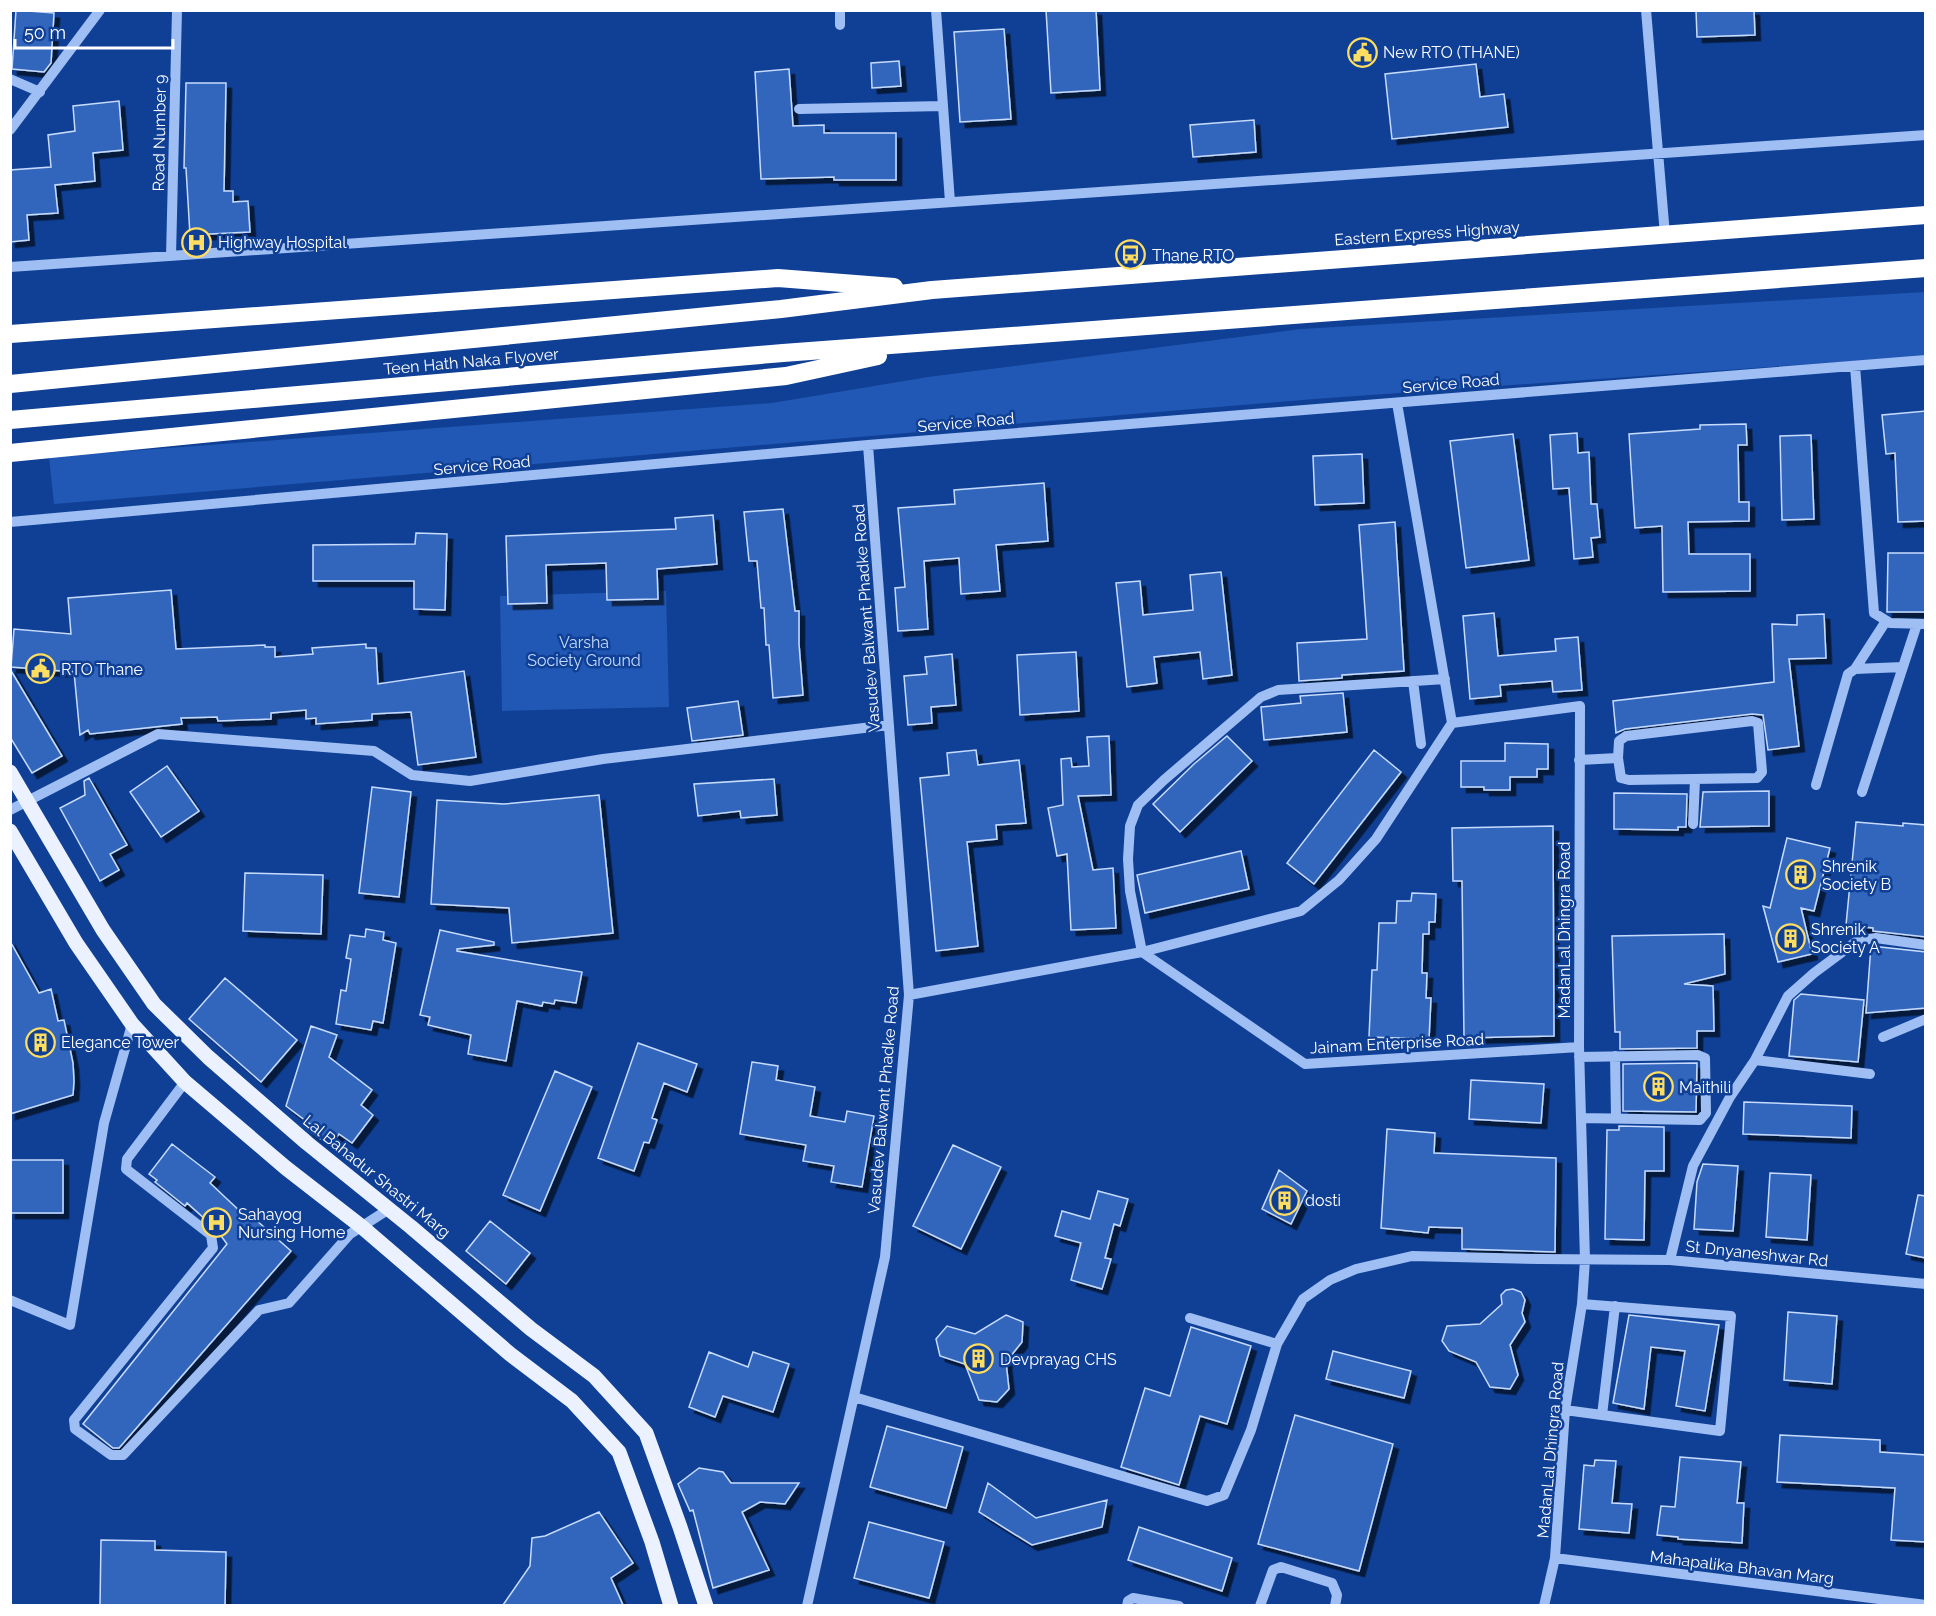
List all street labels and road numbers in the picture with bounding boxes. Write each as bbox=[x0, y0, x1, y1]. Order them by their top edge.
street label: Road Number 9 bbox=[149, 74, 170, 192]
street label: Eastern Express Highway bbox=[1334, 218, 1521, 249]
street label: Teen Hath Naka Flyover bbox=[383, 344, 560, 379]
street label: Service Road bbox=[1402, 370, 1500, 397]
street label: Service Road bbox=[917, 409, 1015, 436]
street label: Service Road bbox=[433, 452, 531, 479]
street label: Vasudev Balwant Phadke Road bbox=[849, 503, 884, 733]
street label: MadanLal Dhingra Road bbox=[1555, 842, 1574, 1018]
street label: Vasudev Balwant Phadke Road bbox=[864, 985, 903, 1215]
street label: Jainam Enterprise Road bbox=[1309, 1029, 1485, 1058]
street label: Lal Bahadur Shastri Marg bbox=[299, 1111, 454, 1242]
street label: St Dnyaneshwar Rd bbox=[1685, 1237, 1829, 1270]
street label: MadanLal Dhingra Road bbox=[1533, 1361, 1568, 1539]
street label: Mahapalika Bhavan Marg bbox=[1649, 1547, 1835, 1588]

